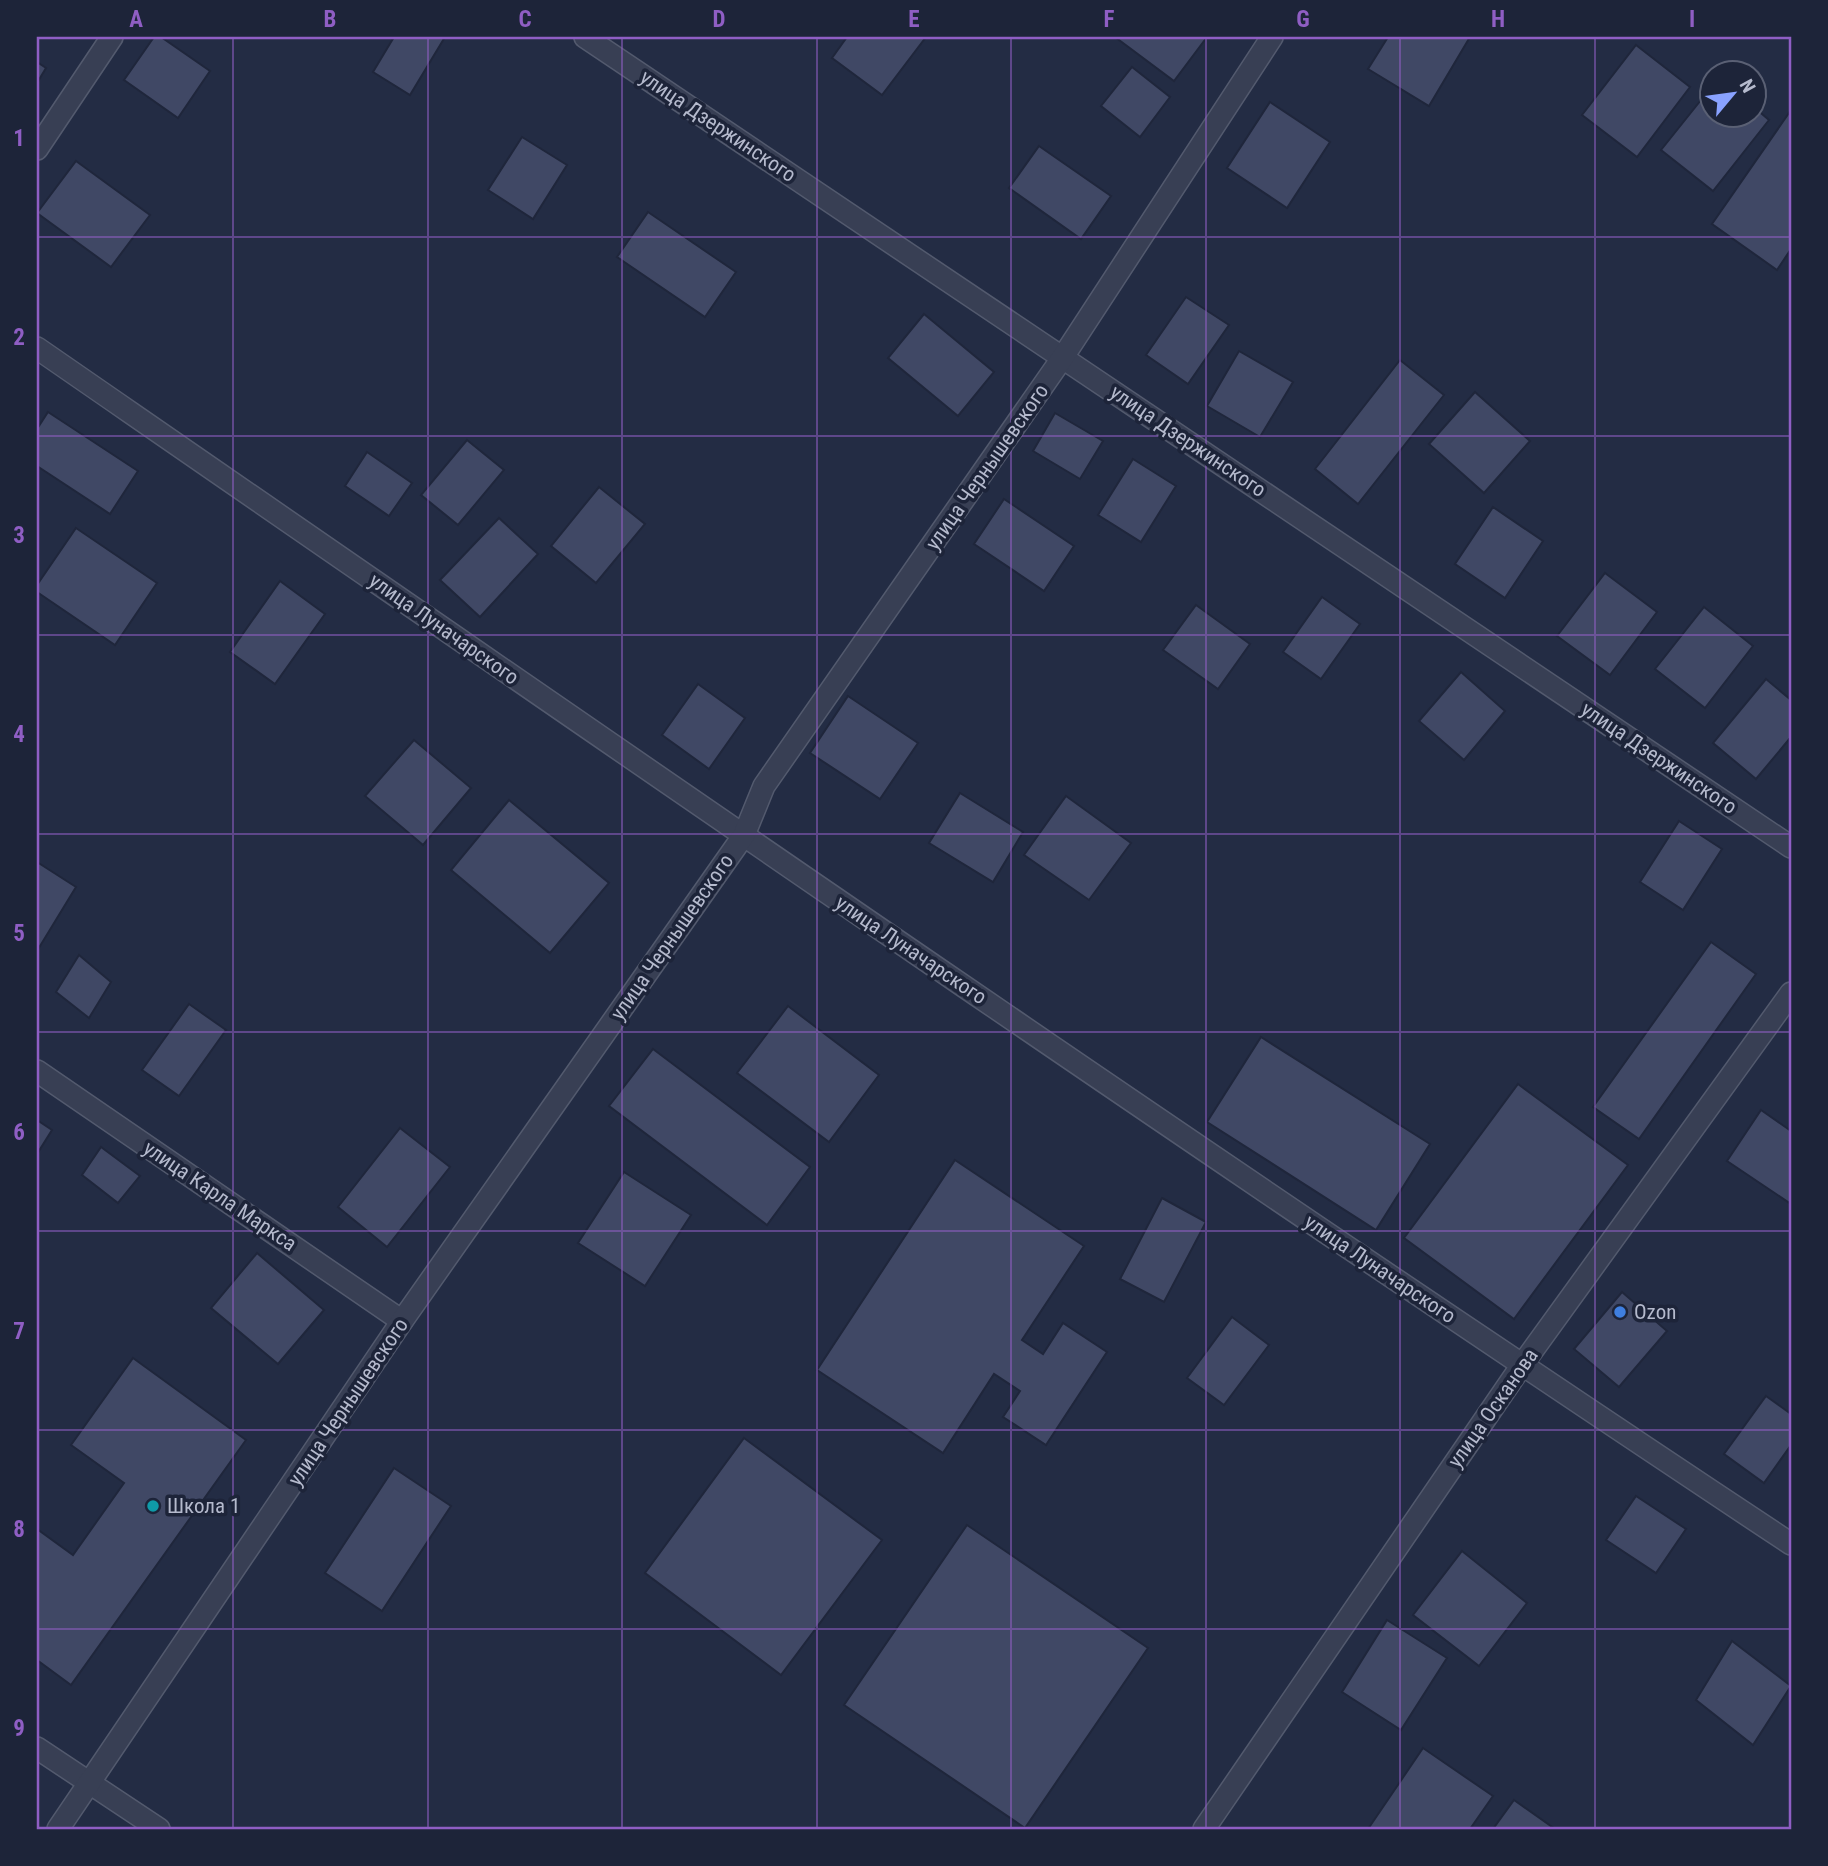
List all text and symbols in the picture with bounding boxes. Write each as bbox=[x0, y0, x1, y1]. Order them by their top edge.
text: A bbox=[129, 6, 143, 33]
text: B bbox=[324, 6, 336, 33]
text: C bbox=[518, 6, 532, 33]
text: D bbox=[713, 6, 726, 33]
text: E bbox=[908, 6, 920, 33]
text: F bbox=[1104, 6, 1115, 33]
text: G bbox=[1296, 6, 1310, 33]
text: H bbox=[1491, 6, 1505, 33]
text: I bbox=[1689, 6, 1695, 33]
north arrow bbox=[1699, 60, 1769, 130]
street label: улица Дзержинского bbox=[636, 65, 800, 187]
text: N bbox=[1735, 75, 1760, 97]
text: 1 bbox=[13, 125, 25, 152]
text: 2 bbox=[13, 324, 25, 351]
street label: улица Чернышевского bbox=[921, 379, 1053, 555]
street label: улица Дзержинского bbox=[1106, 380, 1270, 502]
text: 3 bbox=[13, 522, 25, 549]
street label: улица Луначарского bbox=[365, 568, 523, 690]
street label: улица Дзержинского bbox=[1577, 697, 1741, 819]
text: 4 bbox=[13, 721, 25, 748]
street label: улица Чернышевского bbox=[606, 849, 738, 1025]
street label: улица Луначарского bbox=[831, 891, 991, 1009]
text: 5 bbox=[13, 920, 25, 947]
text: 6 bbox=[13, 1119, 25, 1146]
street label: улица Карла Маркса bbox=[139, 1136, 301, 1256]
street label: улица Луначарского bbox=[1300, 1210, 1460, 1328]
place label: Ozon bbox=[1634, 1300, 1676, 1324]
marker: Ozon bbox=[1612, 1304, 1628, 1320]
street label: улица Чернышевского bbox=[283, 1314, 413, 1490]
text: 7 bbox=[13, 1318, 25, 1345]
street label: улица Осканова bbox=[1443, 1344, 1543, 1472]
place label: Школа 1 bbox=[167, 1494, 240, 1518]
marker: Школа 1 bbox=[145, 1498, 161, 1514]
text: 8 bbox=[13, 1516, 25, 1543]
text: 9 bbox=[13, 1715, 25, 1742]

